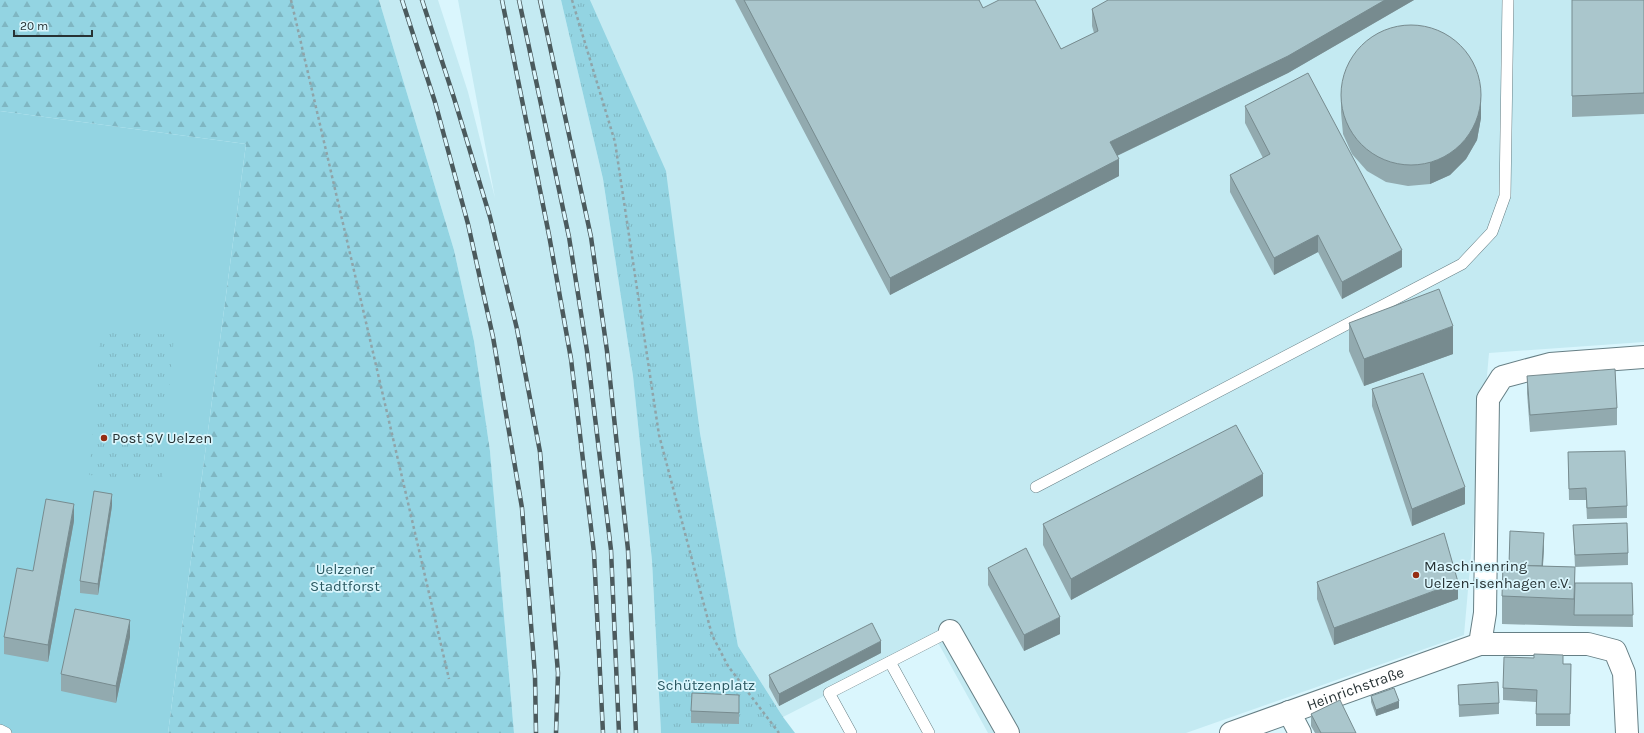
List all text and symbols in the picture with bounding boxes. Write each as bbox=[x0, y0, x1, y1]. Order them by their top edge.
scale bar bbox=[14, 12, 92, 38]
text: 20 m bbox=[20, 19, 48, 33]
place label: Post SV Uelzen bbox=[112, 429, 212, 447]
marker: Post SV Uelzen bbox=[99, 433, 109, 443]
place label: Maschinenring Uelzen-Isenhagen e.V. bbox=[1424, 557, 1572, 592]
park label: Uelzener Stadtforst bbox=[310, 560, 380, 595]
marker: Maschinenring Uelzen-Isenhagen e.V. bbox=[1411, 570, 1421, 580]
street label: Heinrichstraße bbox=[1304, 663, 1406, 714]
park label: Schützenplatz bbox=[657, 676, 755, 694]

